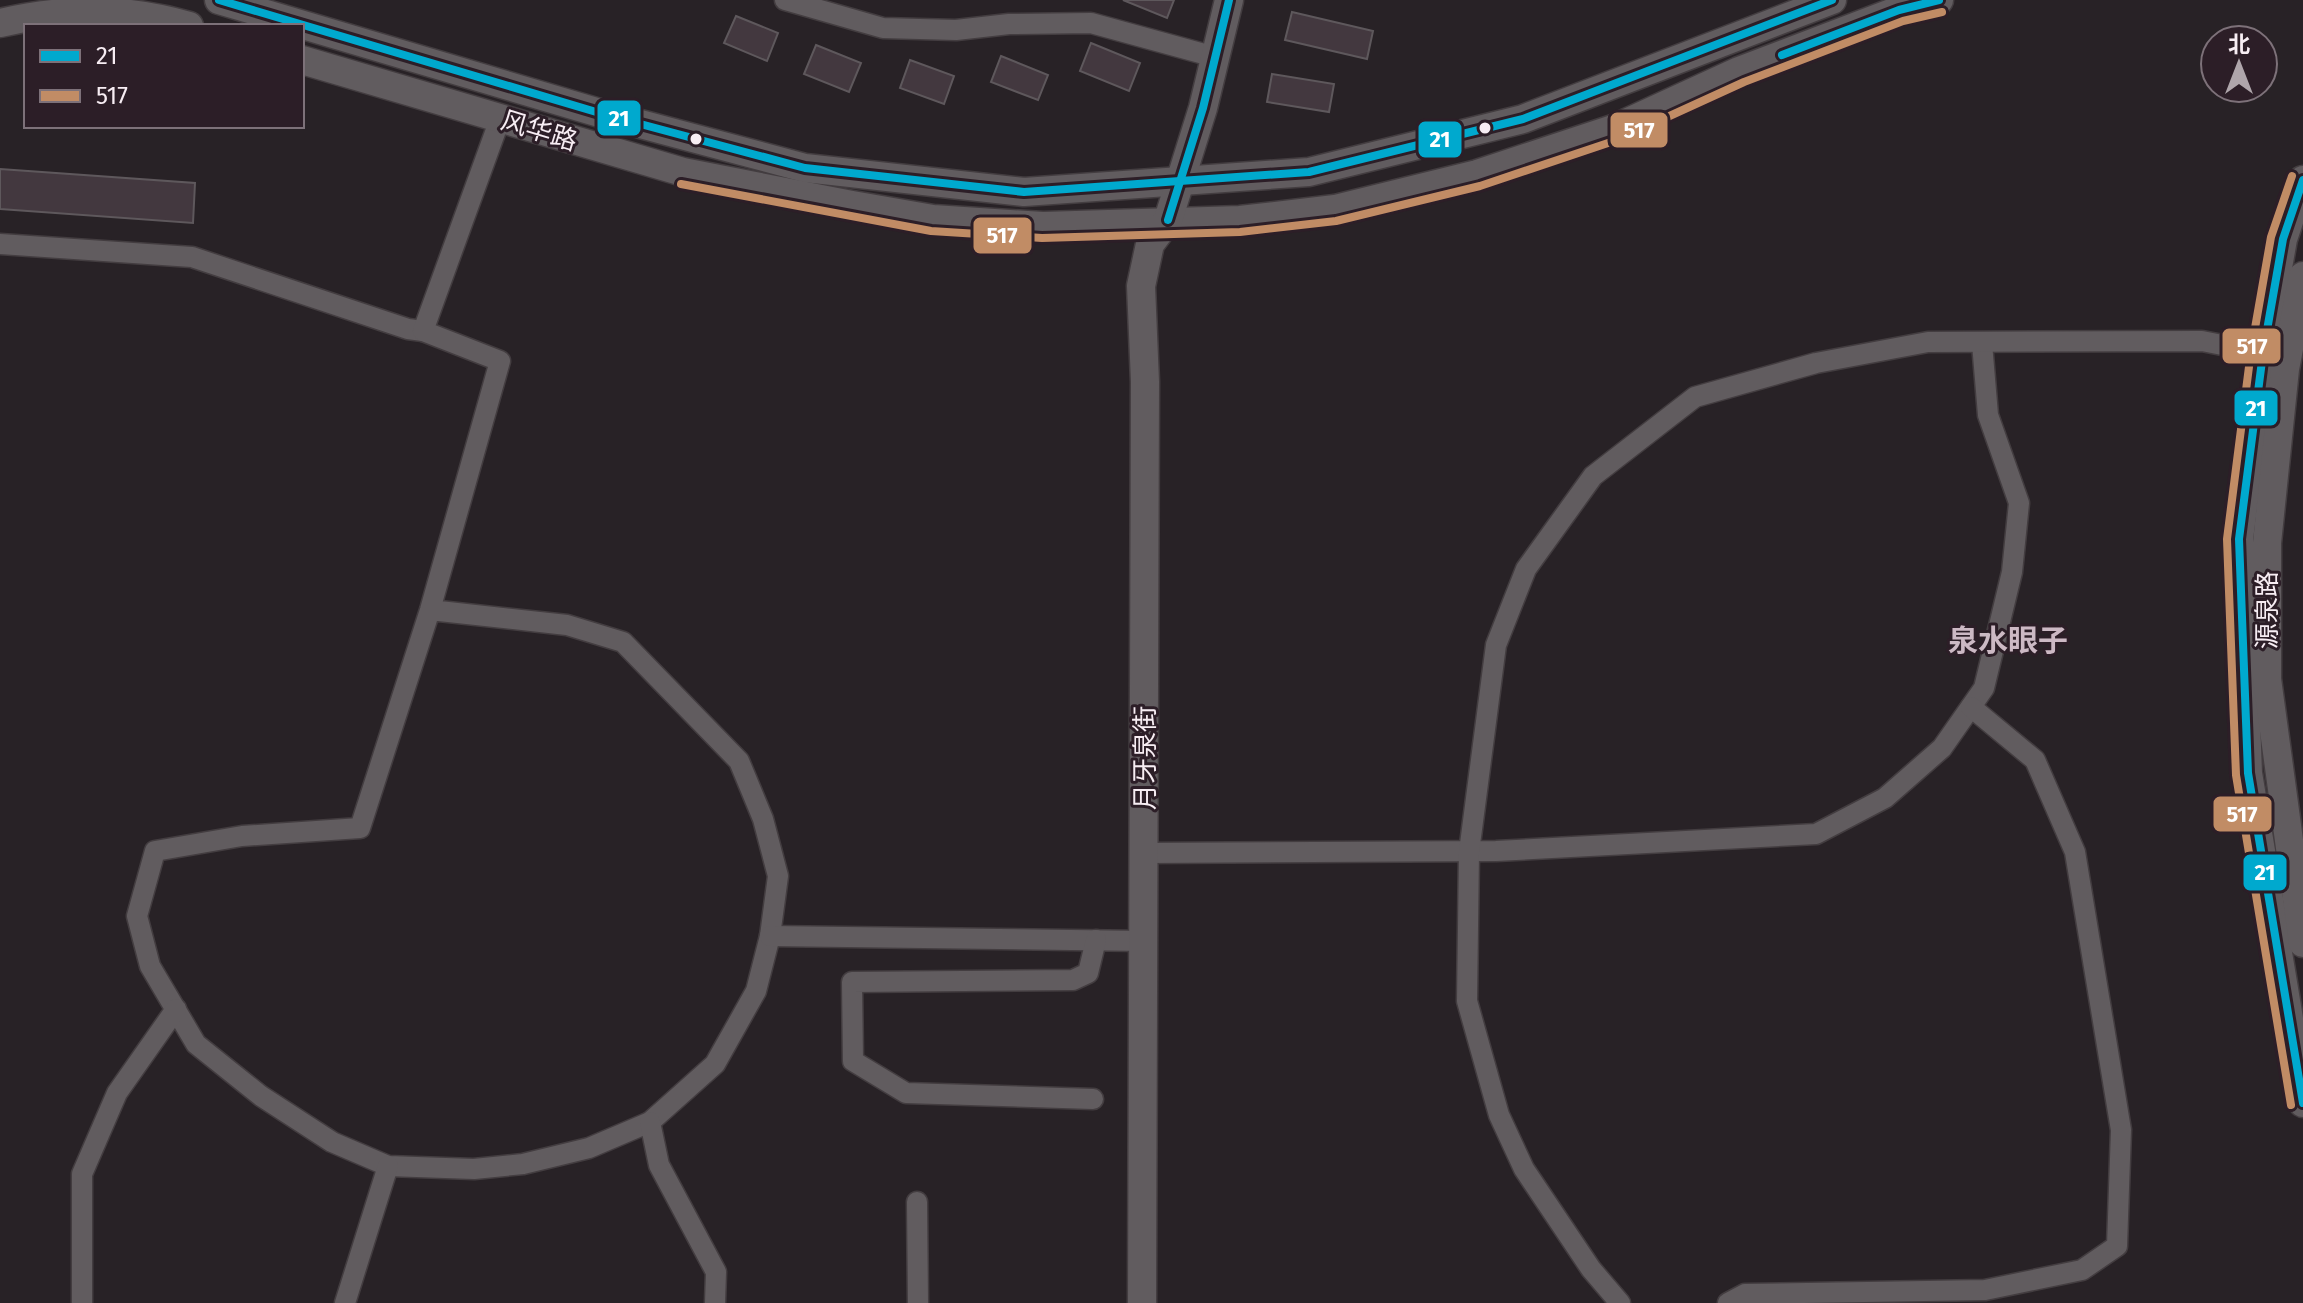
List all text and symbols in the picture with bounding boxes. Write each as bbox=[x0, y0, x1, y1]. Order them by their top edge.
legend bbox=[24, 24, 304, 128]
north arrow bbox=[2199, 24, 2279, 104]
text: 北 bbox=[2228, 31, 2250, 58]
text: 21 bbox=[96, 42, 118, 70]
text: 517 bbox=[96, 82, 128, 110]
line badge: 21 bbox=[596, 99, 642, 137]
street label: 风华路 bbox=[497, 105, 581, 157]
text: 21 bbox=[608, 105, 630, 132]
line badge: 517 bbox=[1609, 111, 1669, 149]
text: 517 bbox=[1623, 117, 1655, 144]
line badge: 21 bbox=[1417, 120, 1463, 159]
unlabelled marker bbox=[1477, 120, 1493, 136]
text: 21 bbox=[1429, 126, 1451, 153]
unlabelled marker bbox=[688, 131, 704, 147]
line badge: 517 bbox=[972, 216, 1033, 255]
text: 517 bbox=[986, 222, 1018, 249]
line badge: 517 bbox=[2221, 327, 2282, 365]
text: 517 bbox=[2236, 333, 2268, 360]
line badge: 21 bbox=[2233, 389, 2279, 427]
text: 21 bbox=[2245, 395, 2267, 422]
street label: 源泉路 bbox=[2252, 571, 2283, 649]
district label: 泉水眼子 bbox=[1948, 623, 2068, 659]
street label: 月牙泉街 bbox=[1130, 706, 1161, 810]
line badge: 517 bbox=[2212, 795, 2273, 833]
text: 517 bbox=[2226, 801, 2258, 828]
line badge: 21 bbox=[2242, 853, 2288, 892]
text: 21 bbox=[2254, 859, 2276, 886]

